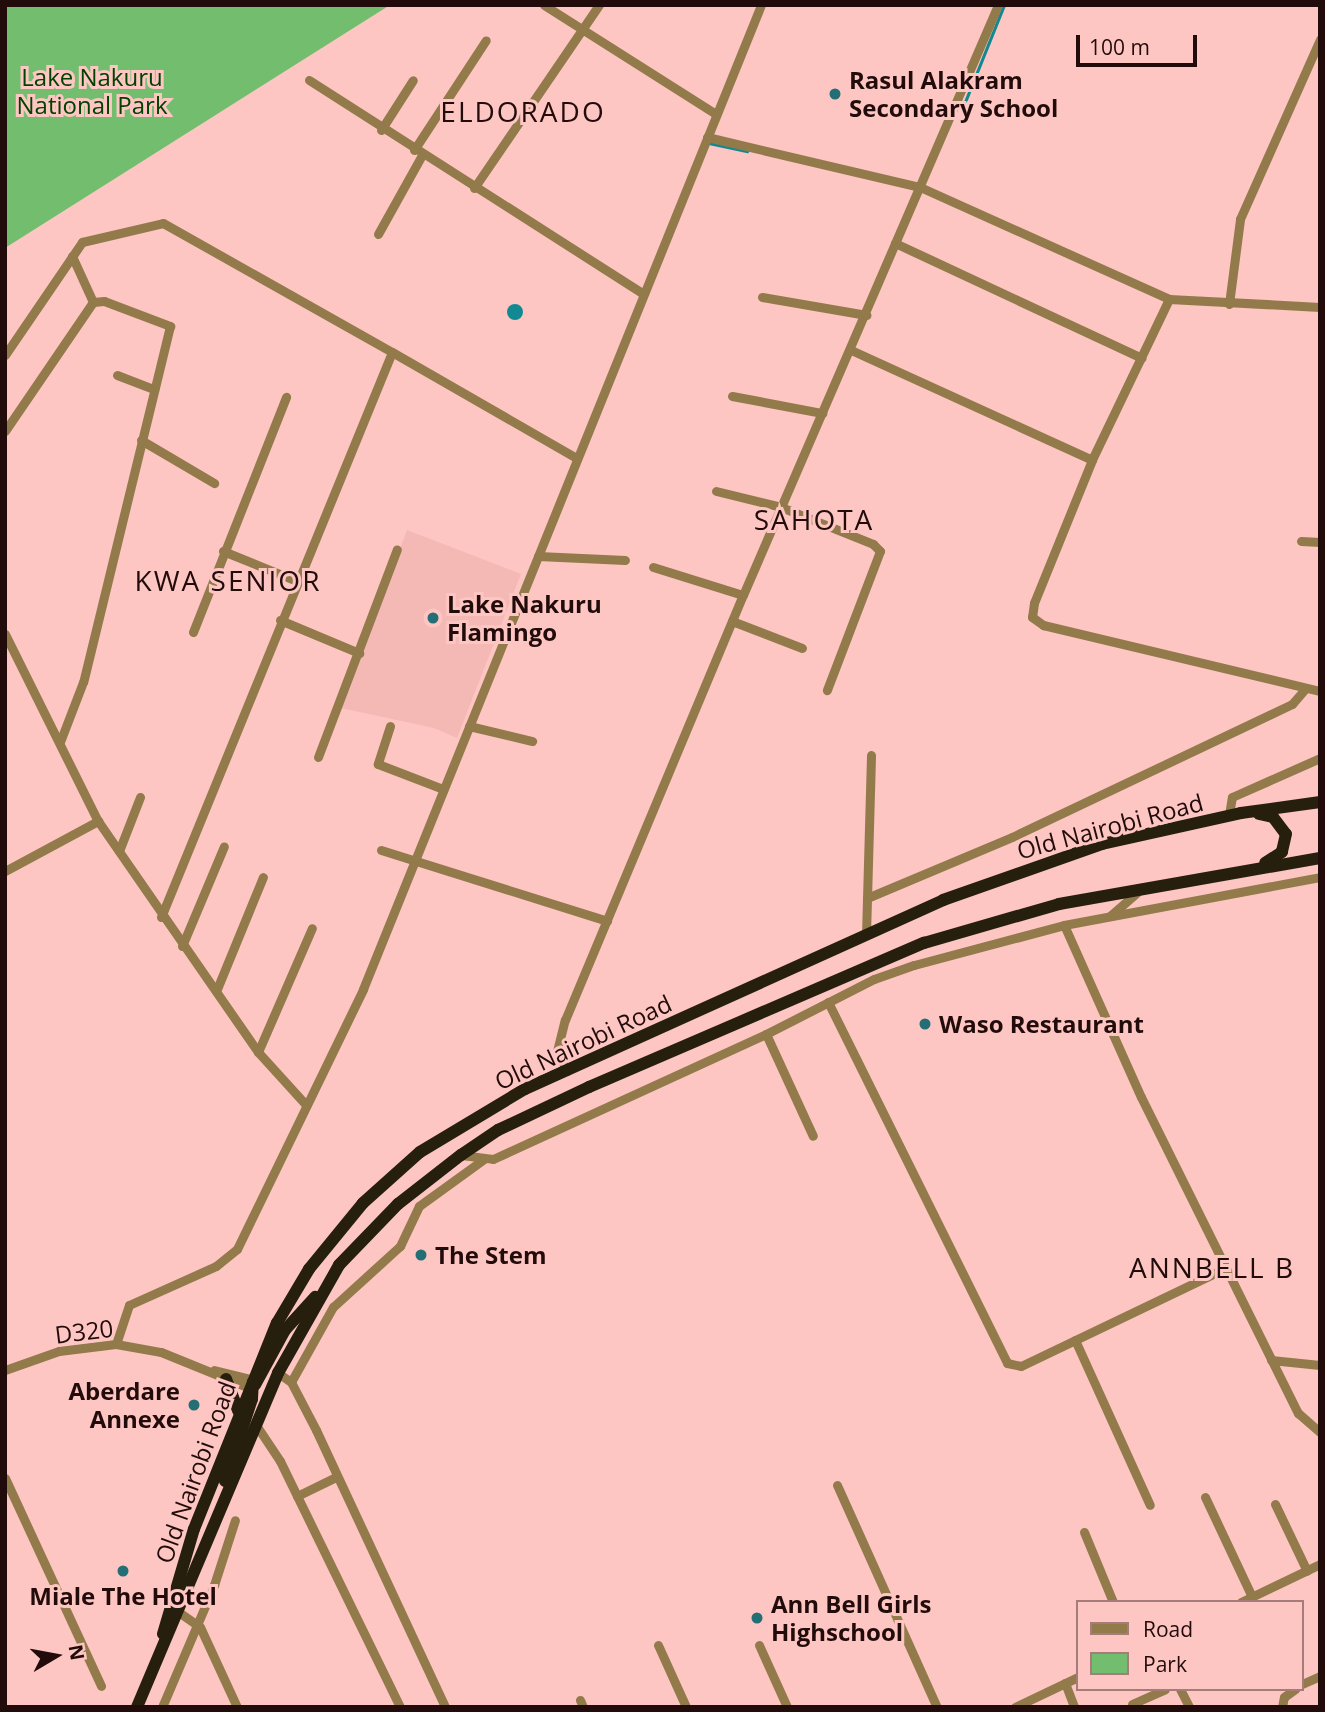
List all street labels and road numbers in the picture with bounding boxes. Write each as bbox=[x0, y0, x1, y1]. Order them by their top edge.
street label: Old Nairobi Road bbox=[1014, 787, 1206, 865]
street label: Old Nairobi Road bbox=[490, 988, 676, 1096]
street label: D320 bbox=[53, 1313, 115, 1349]
street label: Old Nairobi Road bbox=[149, 1377, 241, 1567]

